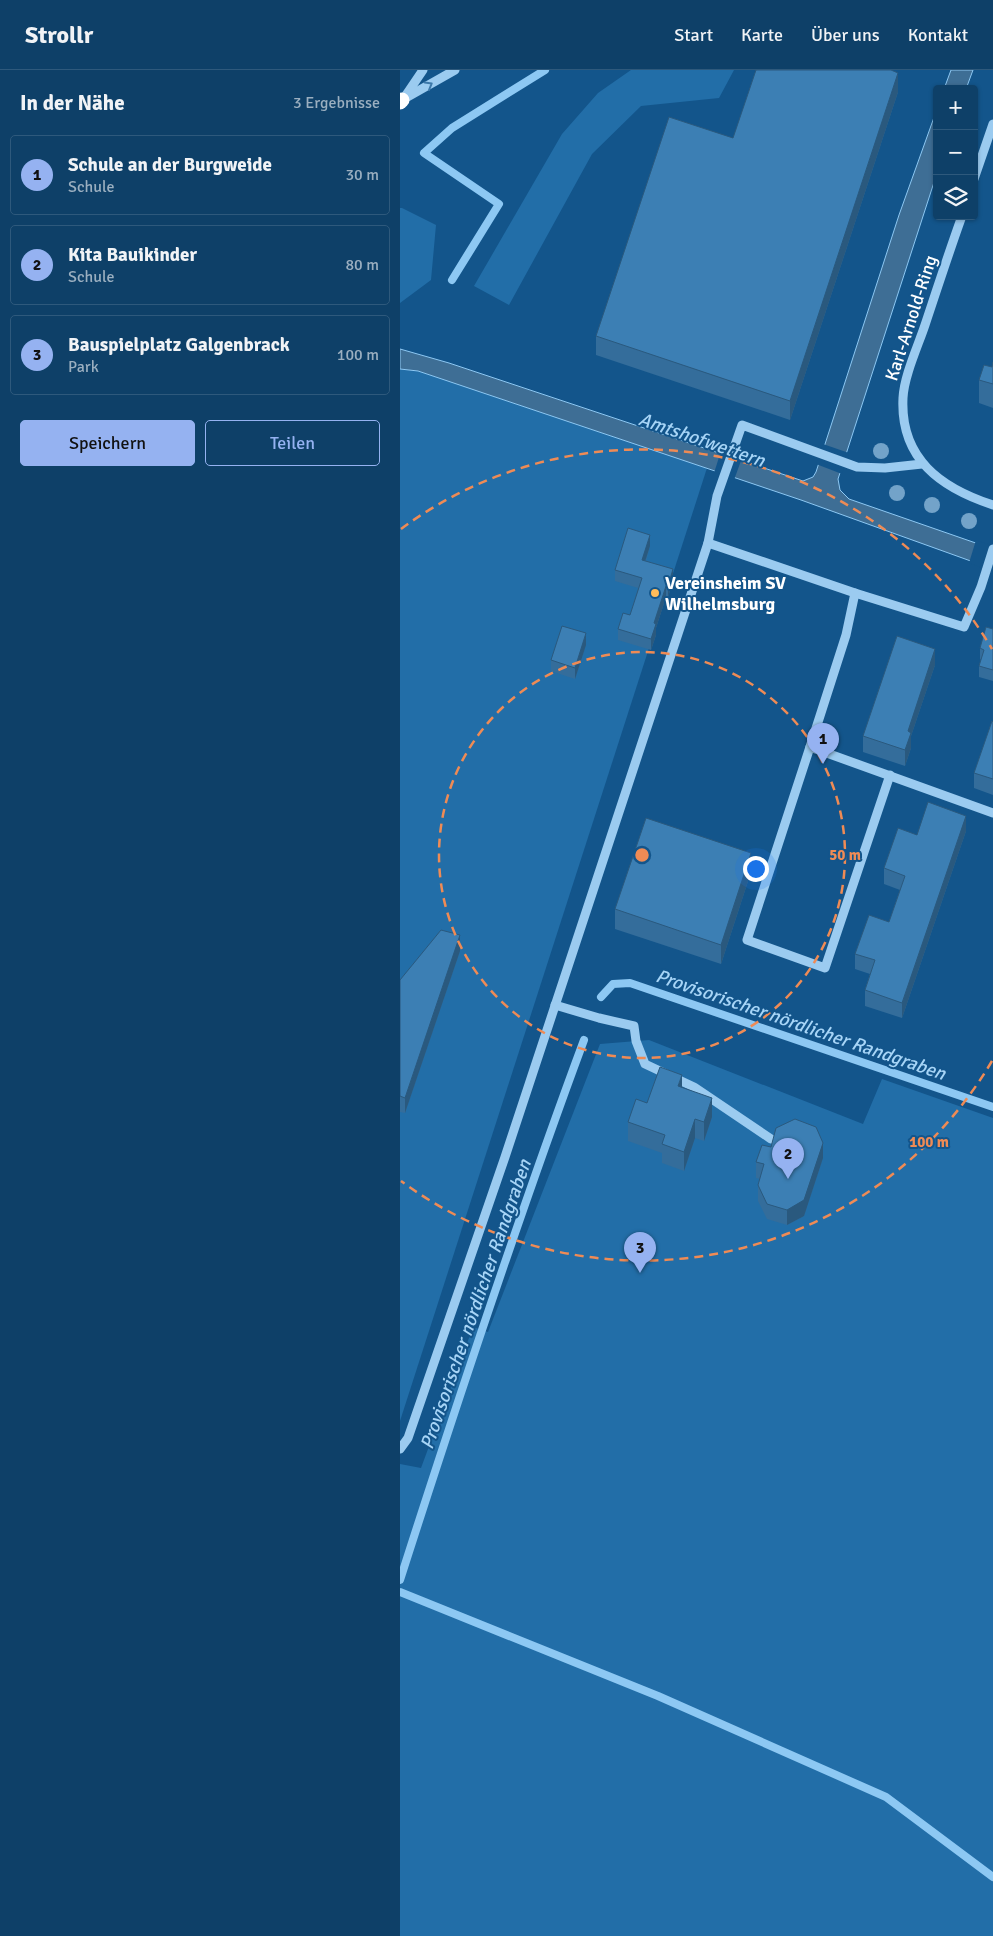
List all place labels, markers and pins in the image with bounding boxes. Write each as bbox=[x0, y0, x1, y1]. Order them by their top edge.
place label: Vereinsheim SV Wilhelmsburg bbox=[665, 572, 786, 615]
marker: Vereinsheim SV Wilhelmsburg bbox=[649, 587, 661, 599]
pin: 1 bbox=[807, 723, 839, 764]
centre of rings bbox=[633, 846, 651, 864]
pin: 2 bbox=[772, 1138, 804, 1179]
pin: 3 bbox=[624, 1232, 656, 1273]

